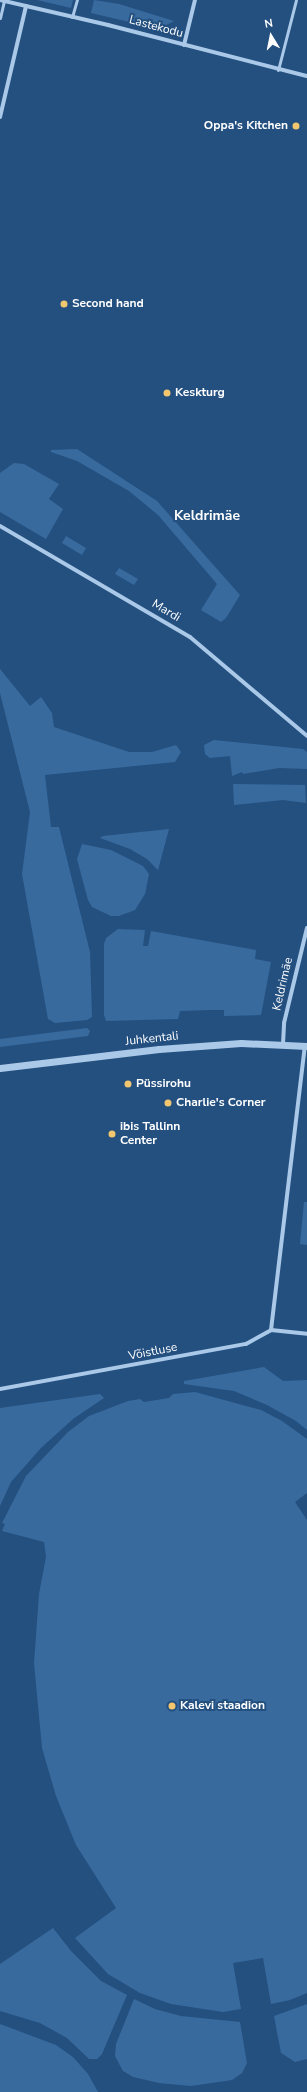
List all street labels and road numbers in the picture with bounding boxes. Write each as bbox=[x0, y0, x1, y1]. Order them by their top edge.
street label: Lastekodu bbox=[127, 13, 185, 41]
street label: Mardi bbox=[149, 597, 183, 625]
street label: Keldrimäe bbox=[270, 956, 296, 1012]
street label: Juhkentali bbox=[125, 1029, 179, 1049]
street label: Võistluse bbox=[127, 1340, 179, 1364]

